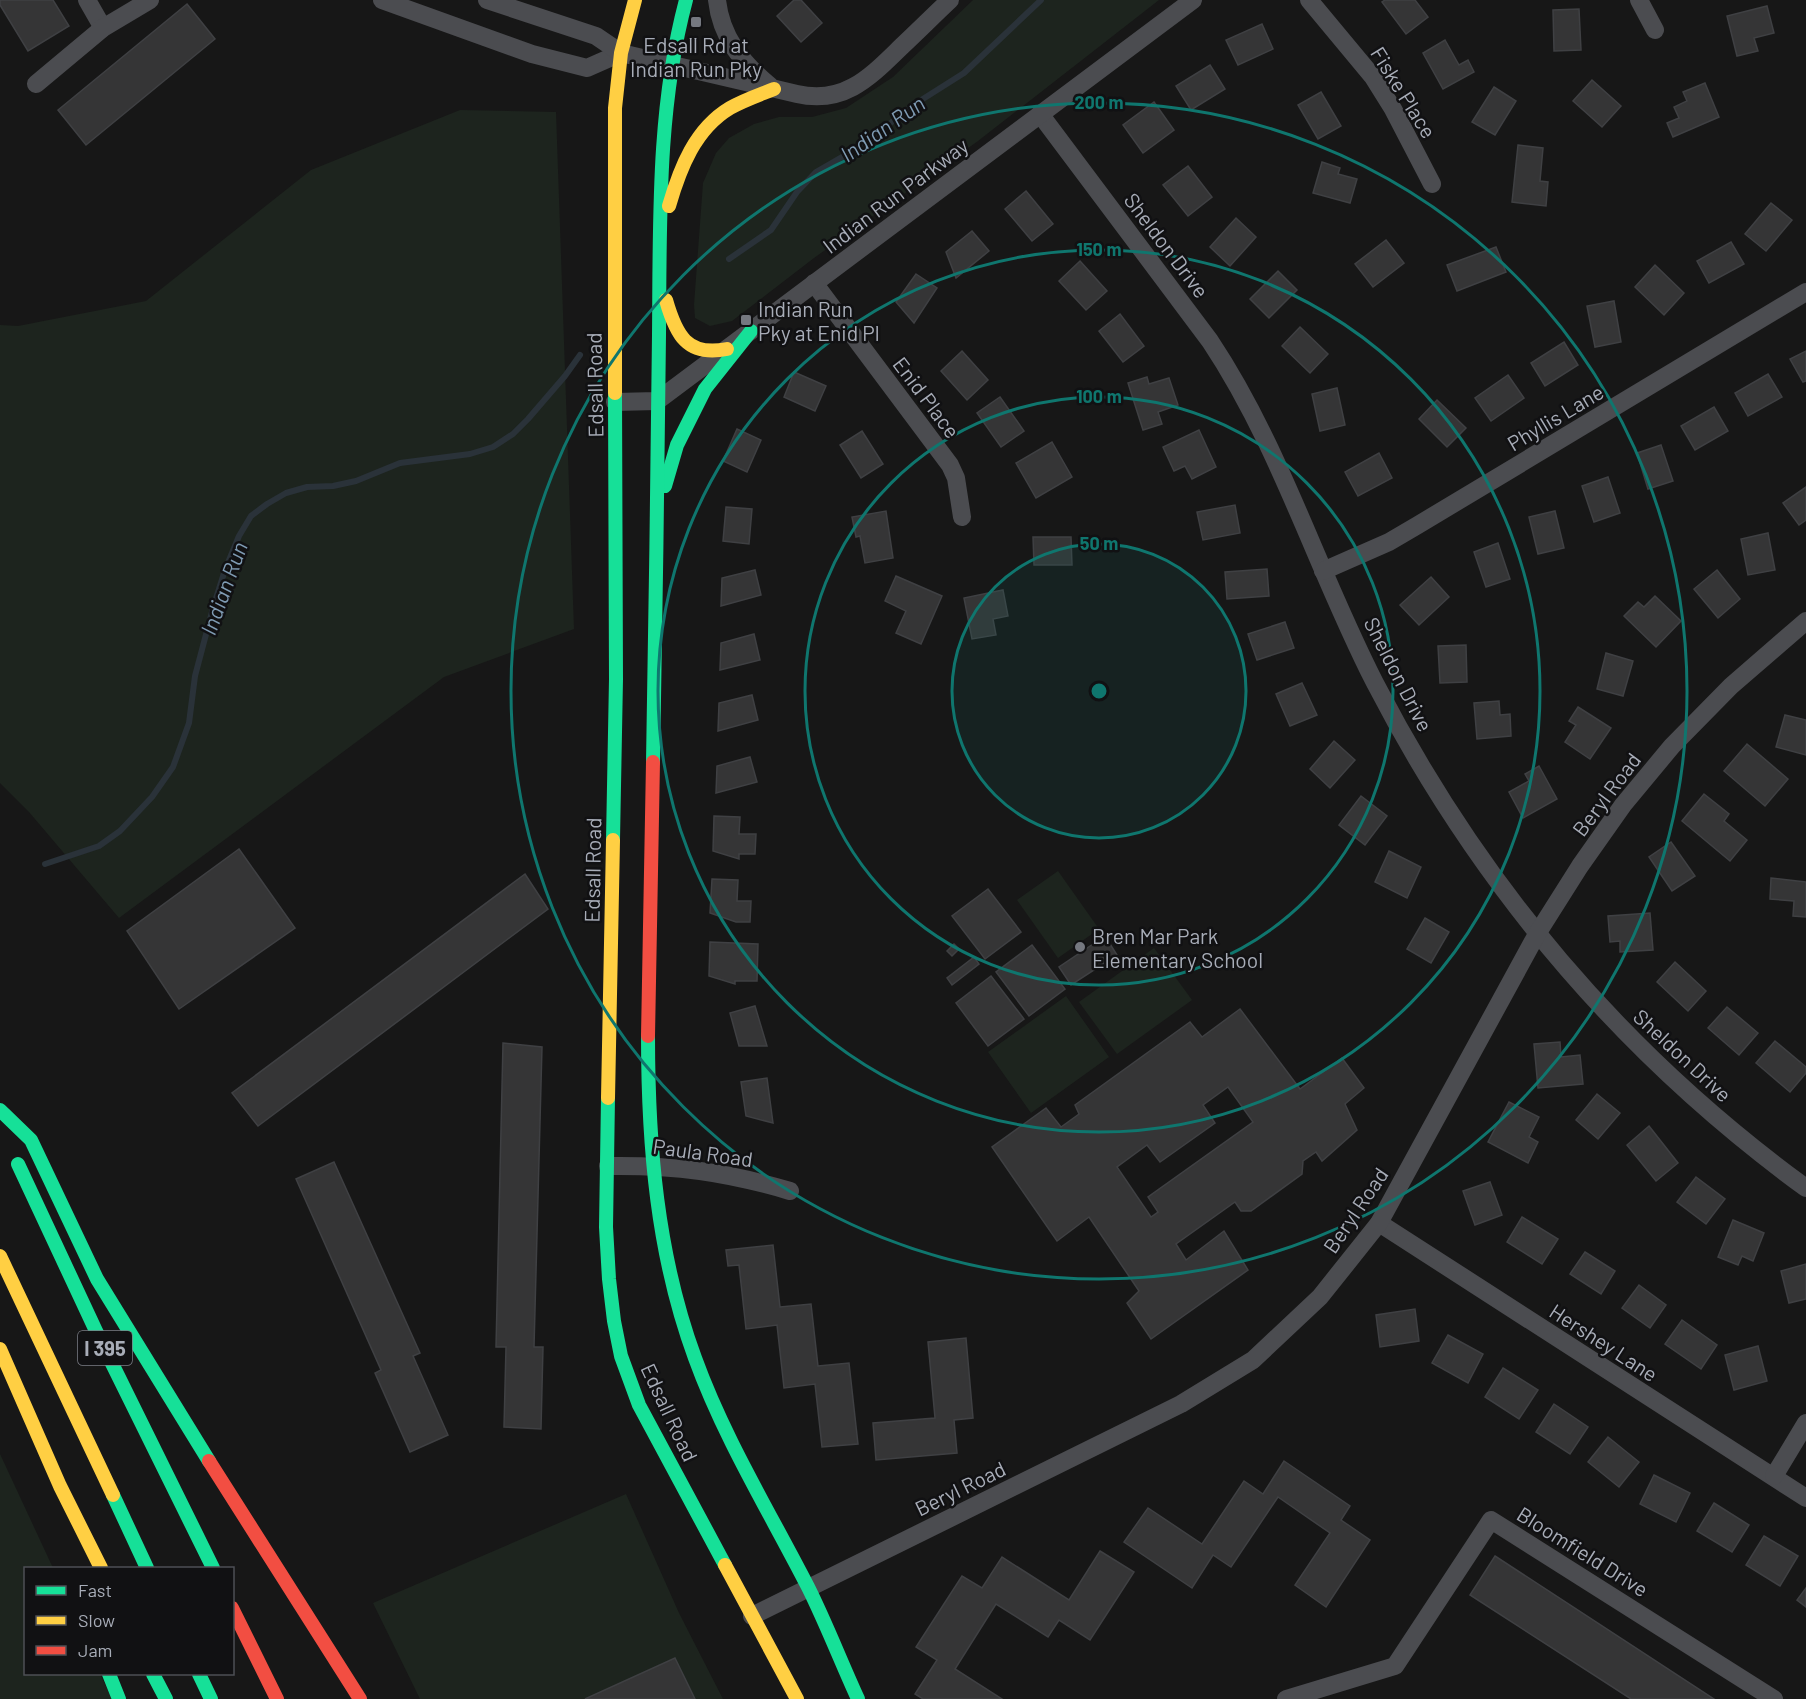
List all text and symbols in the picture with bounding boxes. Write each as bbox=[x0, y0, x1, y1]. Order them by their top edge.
marker: Edsall Rd at Indian Run Pky bbox=[689, 15, 703, 29]
place label: Edsall Rd at Indian Run Pky bbox=[630, 32, 762, 81]
street label: Fiske Place bbox=[1366, 42, 1442, 142]
water label: Indian Run bbox=[835, 89, 929, 167]
text: 200 m bbox=[1074, 91, 1124, 113]
street label: Indian Run Parkway bbox=[817, 132, 973, 258]
street label: Sheldon Drive bbox=[1119, 188, 1215, 302]
text: 150 m bbox=[1077, 238, 1121, 260]
place label: Indian Run Pky at Enid Pl bbox=[758, 296, 880, 345]
marker: Indian Run Pky at Enid Pl bbox=[739, 313, 753, 327]
street label: Edsall Road bbox=[581, 332, 607, 438]
street label: Enid Place bbox=[888, 352, 966, 442]
street label: Phyllis Lane bbox=[1502, 379, 1608, 455]
text: 100 m bbox=[1076, 385, 1122, 407]
text: 50 m bbox=[1080, 532, 1118, 554]
water label: Indian Run bbox=[194, 538, 252, 638]
street label: Sheldon Drive bbox=[1360, 613, 1438, 735]
centre of rings bbox=[1089, 681, 1109, 701]
street label: Beryl Road bbox=[1567, 747, 1645, 841]
street label: Edsall Road bbox=[579, 817, 605, 923]
place label: Bren Mar Park Elementary School bbox=[1092, 923, 1263, 972]
marker: Bren Mar Park Elementary School bbox=[1073, 940, 1087, 954]
street label: Sheldon Drive bbox=[1629, 1003, 1737, 1107]
street label: Paula Road bbox=[651, 1133, 755, 1171]
street label: Beryl Road bbox=[1317, 1162, 1393, 1258]
street label: Hershey Lane bbox=[1545, 1298, 1663, 1386]
road number: I 395 bbox=[78, 1331, 132, 1365]
street label: Edsall Road bbox=[636, 1359, 704, 1465]
street label: Beryl Road bbox=[911, 1455, 1009, 1521]
street label: Bloomfield Drive bbox=[1513, 1501, 1653, 1601]
legend bbox=[24, 1567, 234, 1675]
text: Fast bbox=[78, 1579, 112, 1601]
text: Slow bbox=[78, 1609, 115, 1631]
text: Jam bbox=[78, 1639, 112, 1661]

